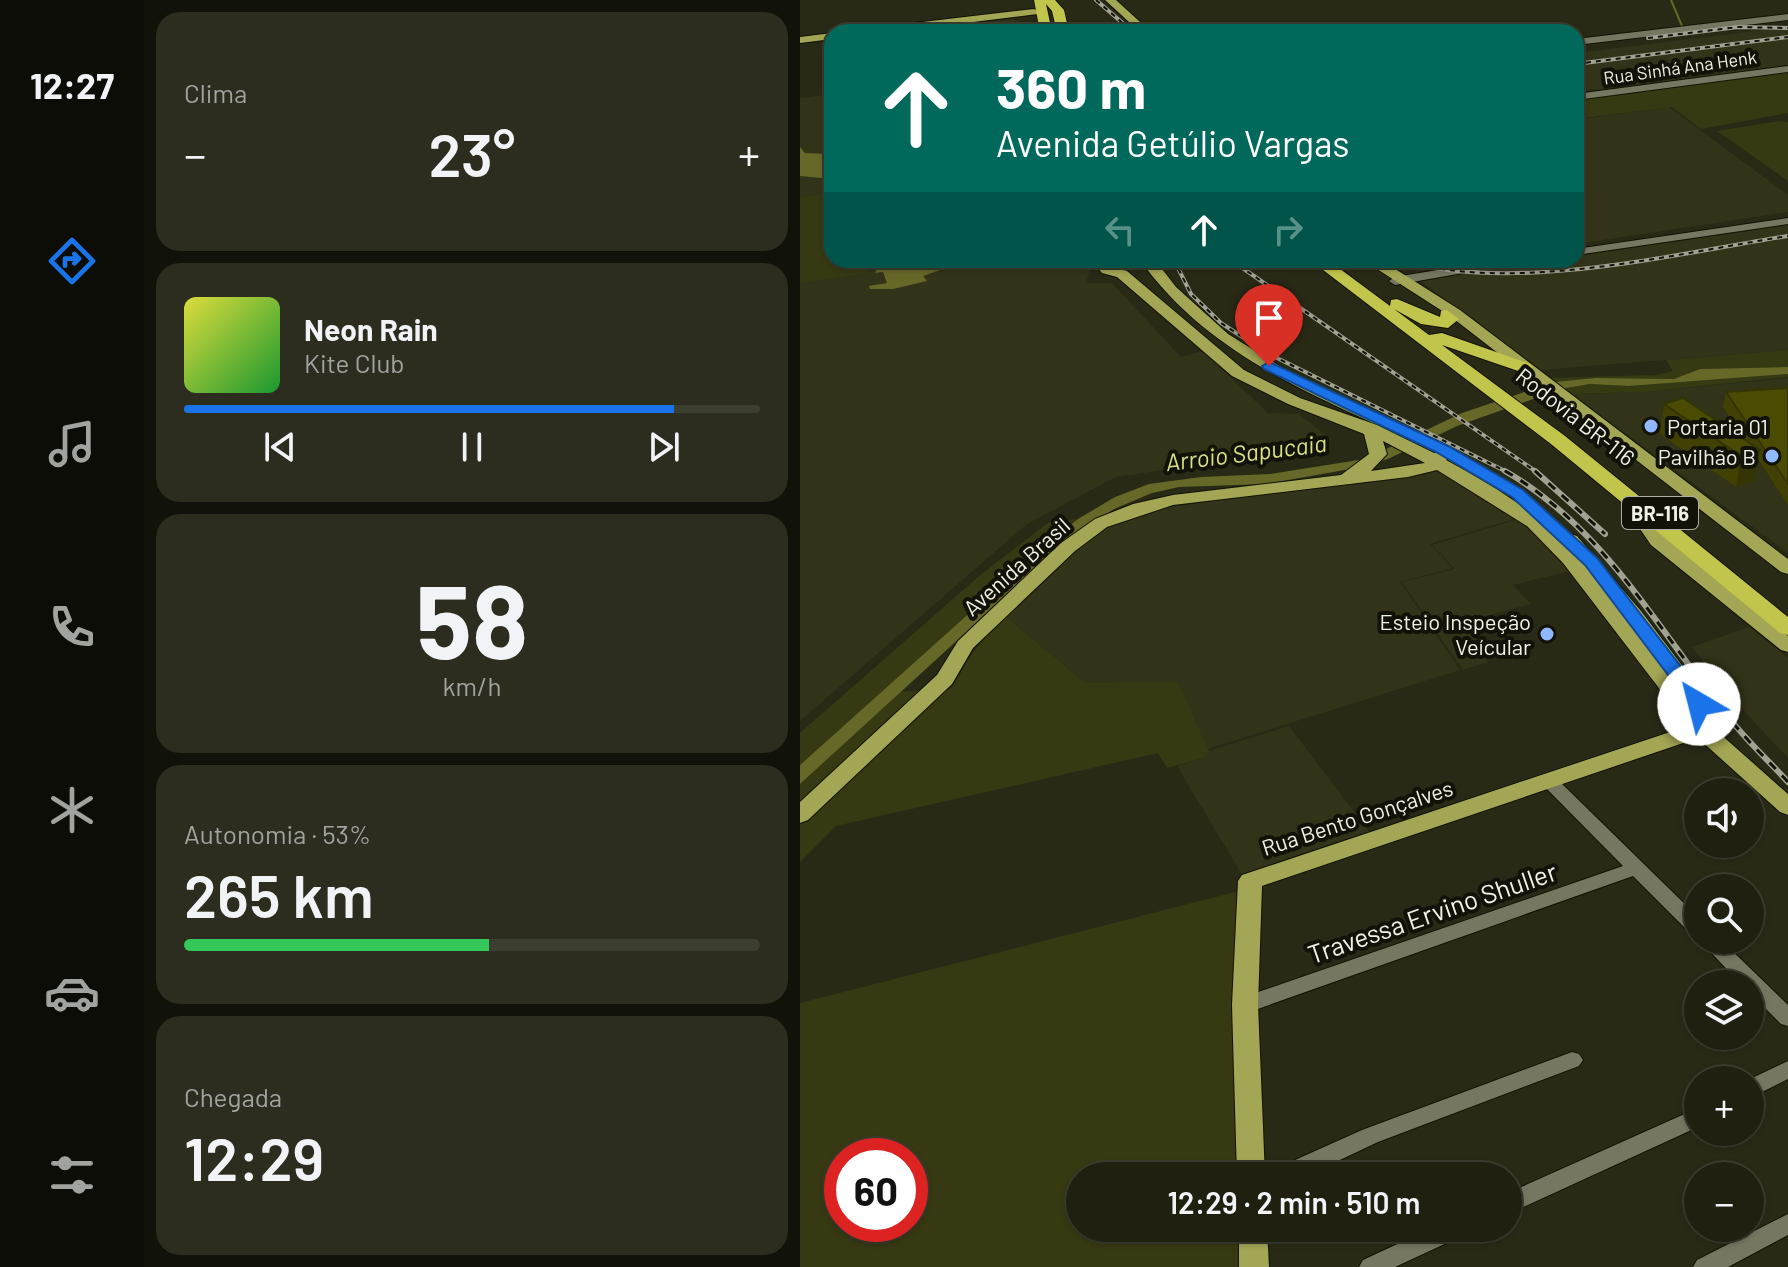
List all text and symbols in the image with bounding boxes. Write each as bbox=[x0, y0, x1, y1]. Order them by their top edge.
street label: Rua Sinhá Ana Henk bbox=[1602, 45, 1758, 89]
text: 360 m bbox=[996, 53, 1146, 120]
icon: ahead bbox=[864, 56, 968, 160]
text: 12:27 bbox=[30, 63, 114, 106]
text: Clima bbox=[184, 77, 247, 108]
text: 23° bbox=[429, 117, 515, 189]
text: Avenida Getúlio Vargas bbox=[996, 121, 1350, 164]
text: − bbox=[184, 127, 206, 180]
text: + bbox=[738, 127, 760, 180]
icon: left bbox=[1098, 208, 1142, 252]
icon: ahead bbox=[1182, 208, 1226, 252]
icon: right bbox=[1266, 208, 1310, 252]
icon: directions bbox=[44, 233, 100, 289]
pin bbox=[1235, 284, 1303, 366]
icon: arrive bbox=[1247, 296, 1291, 340]
text: Neon Rain bbox=[304, 311, 438, 347]
text: Kite Club bbox=[304, 347, 405, 378]
street label: Rodovia BR-116 bbox=[1512, 362, 1640, 470]
place label: Portaria 01 bbox=[1667, 413, 1768, 439]
icon: music bbox=[44, 416, 100, 472]
marker: Portaria 01 bbox=[1642, 417, 1660, 435]
icon: previous bbox=[258, 425, 302, 469]
icon: pause bbox=[450, 425, 494, 469]
icon: next bbox=[642, 425, 686, 469]
water label: Arroio Sapucaia bbox=[1164, 428, 1328, 476]
place label: Pavilhão B bbox=[1658, 443, 1756, 469]
marker: Pavilhão B bbox=[1763, 447, 1781, 465]
road number: BR-116 bbox=[1622, 497, 1698, 529]
street label: Avenida Brasil bbox=[958, 512, 1074, 620]
text: 58 bbox=[416, 555, 528, 680]
icon: phone bbox=[44, 599, 100, 655]
place label: Esteio Inspeção Veícular bbox=[1379, 608, 1531, 659]
marker: Esteio Inspeção Veícular bbox=[1538, 625, 1556, 643]
position arrow bbox=[1657, 662, 1741, 746]
text: km/h bbox=[443, 670, 501, 701]
street label: Rua Bento Gonçalves bbox=[1258, 774, 1456, 860]
map controls bbox=[1684, 778, 1764, 1242]
button: sound bbox=[1684, 778, 1764, 858]
icon: climate bbox=[44, 782, 100, 838]
text: Autonomia · 53% bbox=[184, 818, 371, 849]
street label: Travessa Ervino Shuller bbox=[1304, 855, 1561, 969]
text: 265 km bbox=[184, 858, 374, 930]
button: search bbox=[1684, 874, 1764, 954]
icon: car bbox=[44, 965, 100, 1021]
button: layers bbox=[1684, 970, 1764, 1050]
button: + bbox=[1684, 1066, 1764, 1146]
text: Chegada bbox=[184, 1081, 282, 1112]
text: 12:29 bbox=[184, 1121, 324, 1193]
speed limit sign: 60 bbox=[824, 1138, 928, 1242]
icon: filters bbox=[44, 1147, 100, 1203]
button: − bbox=[1684, 1162, 1764, 1242]
text: 12:29 · 2 min · 510 m bbox=[1168, 1184, 1420, 1220]

